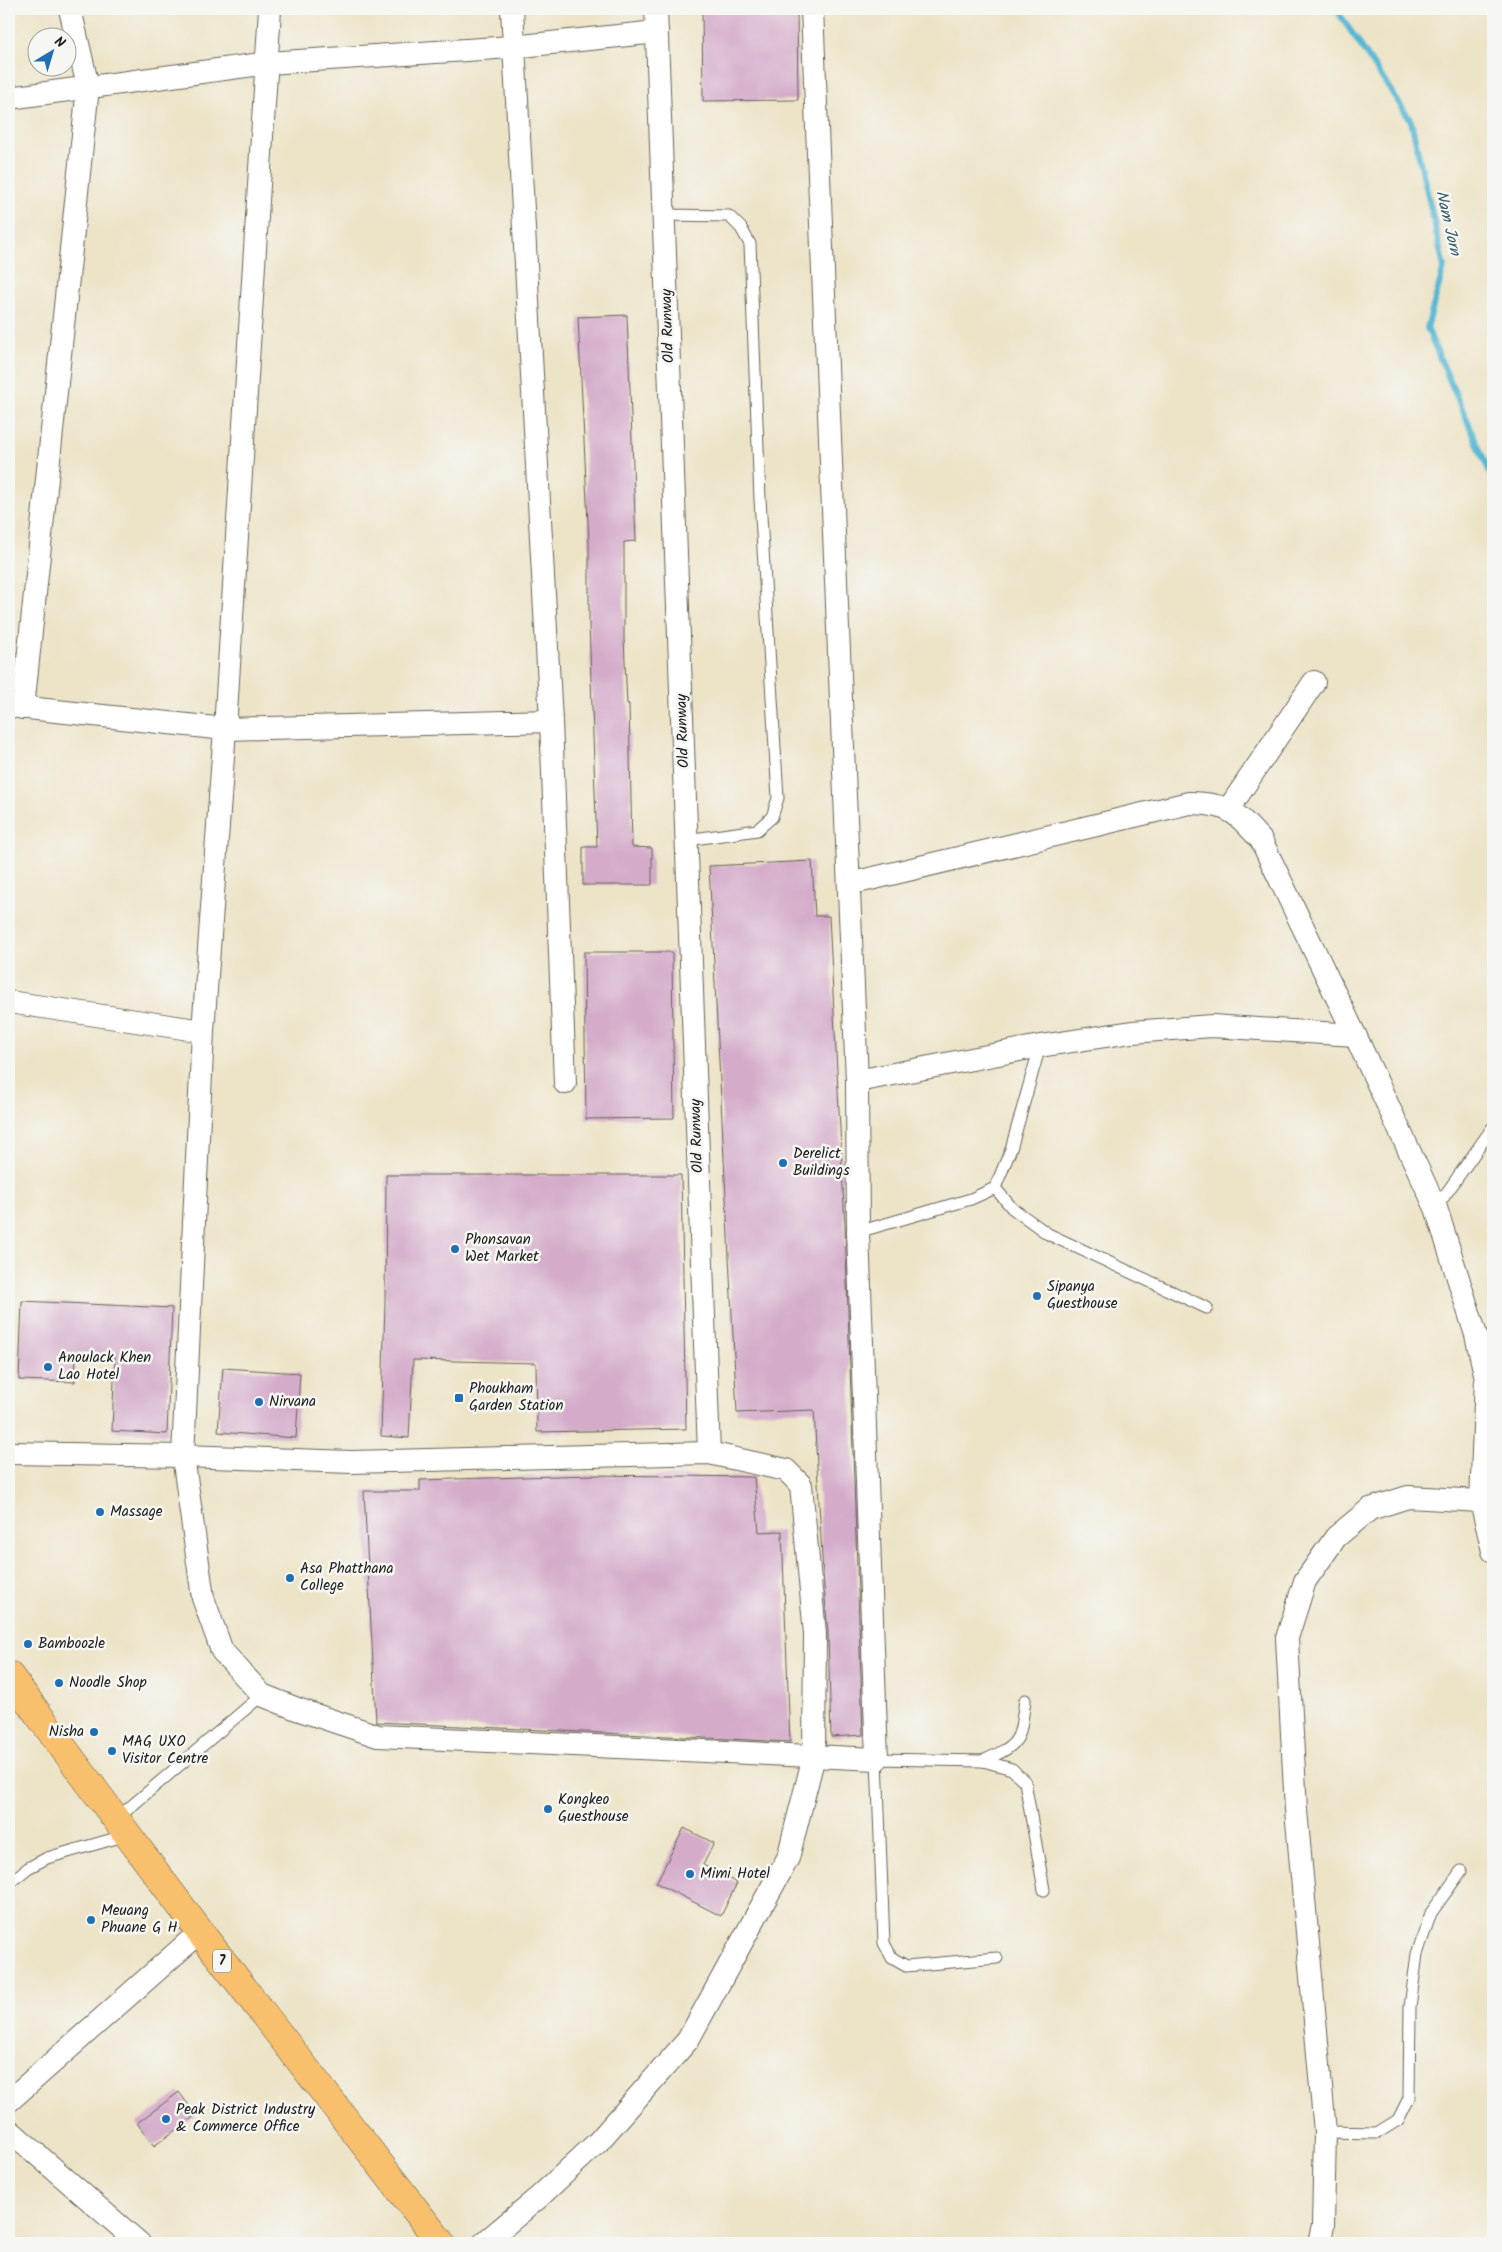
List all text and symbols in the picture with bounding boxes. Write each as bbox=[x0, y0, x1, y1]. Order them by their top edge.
north arrow bbox=[28, 28, 78, 78]
text: N bbox=[49, 31, 70, 54]
water label: Nam Jorn bbox=[1428, 188, 1468, 259]
street label: Old Runway bbox=[655, 287, 681, 364]
street label: Old Runway bbox=[670, 692, 696, 769]
street label: Old Runway bbox=[684, 1097, 710, 1174]
place label: Derelict Buildings bbox=[793, 1142, 850, 1183]
marker: Derelict Buildings bbox=[777, 1157, 789, 1169]
place label: Phonsavan Wet Market bbox=[465, 1228, 539, 1269]
marker: Phonsavan Wet Market bbox=[449, 1243, 461, 1255]
place label: Sipanya Guesthouse bbox=[1047, 1275, 1118, 1316]
marker: Sipanya Guesthouse bbox=[1031, 1290, 1043, 1302]
place label: Anoulack Khen Lao Hotel bbox=[58, 1346, 151, 1387]
marker: Anoulack Khen Lao Hotel bbox=[42, 1361, 54, 1373]
place label: Phoukham Garden Station bbox=[469, 1377, 563, 1418]
place label: Nirvana bbox=[269, 1390, 316, 1414]
marker: Phoukham Garden Station bbox=[453, 1392, 465, 1404]
marker: Nirvana bbox=[253, 1396, 265, 1408]
place label: Massage bbox=[110, 1500, 163, 1524]
marker: Massage bbox=[94, 1506, 106, 1518]
place label: Asa Phatthana College bbox=[300, 1557, 394, 1598]
marker: Asa Phatthana College bbox=[284, 1572, 296, 1584]
place label: Bamboozle bbox=[38, 1632, 105, 1656]
marker: Bamboozle bbox=[22, 1638, 34, 1650]
place label: Noodle Shop bbox=[69, 1671, 147, 1695]
marker: Noodle Shop bbox=[53, 1677, 65, 1689]
place label: Nisha bbox=[49, 1720, 84, 1744]
marker: Nisha bbox=[88, 1726, 100, 1738]
place label: MAG UXO Visitor Centre bbox=[122, 1730, 209, 1771]
marker: MAG UXO Visitor Centre bbox=[106, 1745, 118, 1757]
place label: Kongkeo Guesthouse bbox=[558, 1788, 629, 1829]
marker: Kongkeo Guesthouse bbox=[542, 1803, 554, 1815]
place label: Mimi Hotel bbox=[700, 1862, 770, 1886]
marker: Mimi Hotel bbox=[684, 1868, 696, 1880]
place label: Meuang Phuane G H bbox=[101, 1899, 177, 1940]
marker: Meuang Phuane G H bbox=[85, 1914, 97, 1926]
road number: 7 bbox=[213, 1950, 231, 1972]
place label: Peak District Industry & Commerce Office bbox=[176, 2098, 316, 2139]
marker: Peak District Industry & Commerce Office bbox=[160, 2113, 172, 2125]

